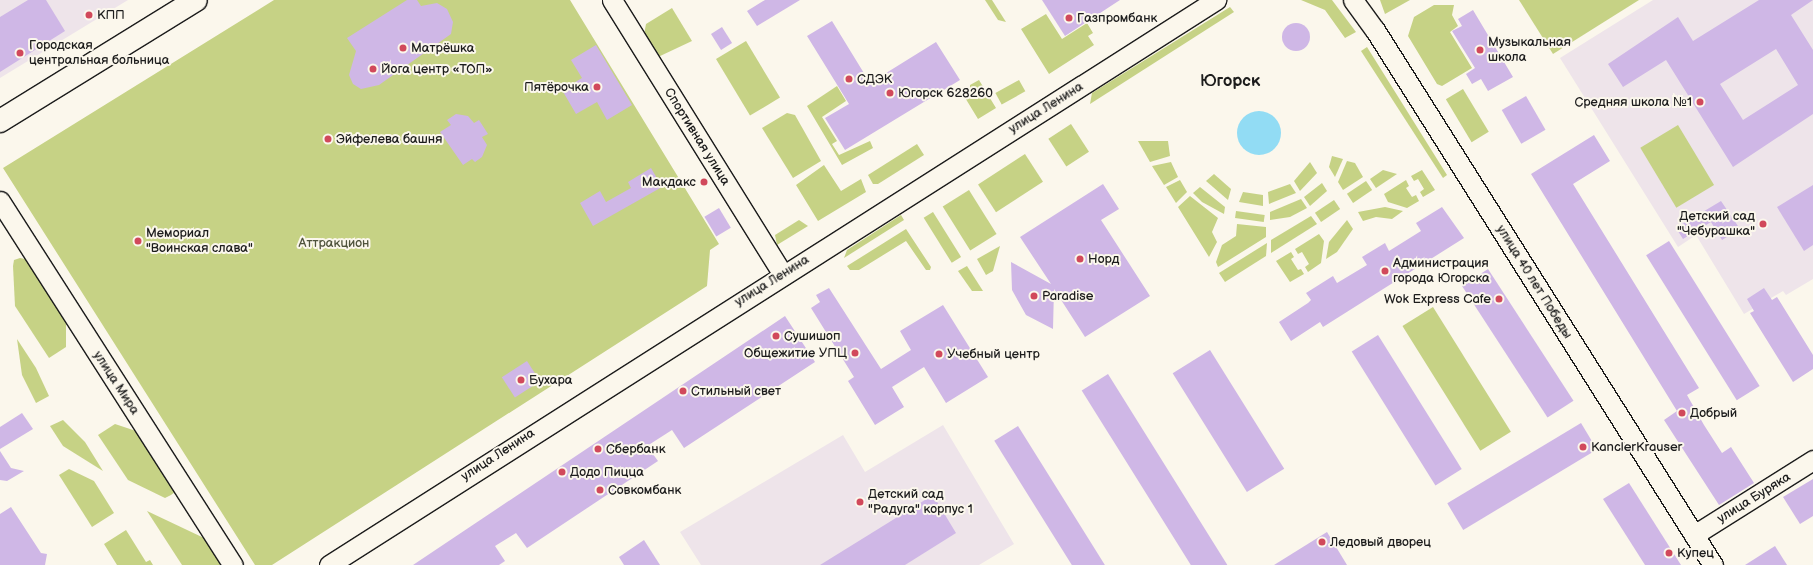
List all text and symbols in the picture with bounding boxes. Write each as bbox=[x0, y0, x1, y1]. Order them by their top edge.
place label: КПП bbox=[97, 7, 125, 23]
marker: КПП bbox=[84, 10, 94, 20]
place label: Газпромбанк bbox=[1077, 10, 1157, 26]
marker: Газпромбанк bbox=[1064, 13, 1074, 23]
place label: Музыкальная школа bbox=[1488, 35, 1571, 66]
place label: Городская центральная больница bbox=[29, 38, 169, 69]
place label: Матрёшка bbox=[411, 40, 474, 56]
marker: Матрёшка bbox=[398, 43, 408, 53]
marker: Музыкальная школа bbox=[1475, 45, 1485, 55]
marker: Городская центральная больница bbox=[14, 47, 26, 59]
place label: Йога центр «ТОП» bbox=[381, 61, 493, 77]
marker: Йога центр «ТОП» bbox=[368, 64, 378, 74]
place label: СДЭК bbox=[857, 71, 892, 87]
district label: Югорск bbox=[1200, 72, 1260, 92]
marker: СДЭК bbox=[844, 74, 854, 84]
place label: Пятёрочка bbox=[524, 79, 589, 95]
street label: улица Ленина bbox=[1006, 79, 1086, 137]
marker: Пятёрочка bbox=[592, 82, 602, 92]
street label: Спортивная улица bbox=[661, 85, 733, 189]
place label: Югорск 628260 bbox=[898, 85, 993, 101]
marker: Югорск 628260 bbox=[885, 88, 895, 98]
place label: Средняя школа №1 bbox=[1574, 94, 1692, 110]
marker: Средняя школа №1 bbox=[1695, 97, 1705, 107]
place label: Эйфелева башня bbox=[336, 131, 442, 147]
marker: Эйфелева башня bbox=[323, 134, 333, 144]
place label: Макдакс bbox=[642, 174, 696, 190]
marker: Макдакс bbox=[699, 177, 709, 187]
place label: Детский сад "Чебурашка" bbox=[1677, 209, 1755, 240]
marker: Детский сад "Чебурашка" bbox=[1758, 219, 1768, 229]
street label: улица 40 лет Победы bbox=[1493, 222, 1575, 342]
place label: Мемориал "Воинская слава" bbox=[146, 226, 253, 257]
park label: Аттракцион bbox=[299, 235, 369, 251]
marker: Мемориал "Воинская слава" bbox=[133, 236, 143, 246]
place label: Норд bbox=[1088, 251, 1119, 267]
street label: улица Ленина bbox=[732, 252, 812, 310]
marker: Норд bbox=[1075, 254, 1085, 264]
place label: Администрация города Югорска bbox=[1393, 256, 1490, 287]
marker: Администрация города Югорска bbox=[1380, 266, 1390, 276]
place label: Paradise bbox=[1042, 288, 1093, 304]
marker: Paradise bbox=[1029, 291, 1039, 301]
place label: Wok Express Cafe bbox=[1384, 291, 1491, 307]
marker: Wok Express Cafe bbox=[1494, 294, 1504, 304]
place label: Сушишоп bbox=[784, 328, 840, 344]
marker: Сушишоп bbox=[771, 331, 781, 341]
place label: Общежитие УПЦ bbox=[744, 345, 847, 361]
place label: Учебный центр bbox=[947, 346, 1040, 362]
street label: улица Мира bbox=[90, 348, 142, 418]
marker: Общежитие УПЦ bbox=[850, 348, 860, 358]
marker: Учебный центр bbox=[934, 349, 944, 359]
place label: Бухара bbox=[529, 372, 572, 388]
marker: Бухара bbox=[516, 375, 526, 385]
place label: Стильный свет bbox=[691, 383, 781, 399]
marker: Стильный свет bbox=[678, 386, 688, 396]
place label: Добрый bbox=[1690, 405, 1737, 421]
marker: Добрый bbox=[1677, 408, 1687, 418]
street label: улица Ленина bbox=[458, 425, 538, 485]
place label: KanclerKrauser bbox=[1591, 439, 1682, 455]
place label: Сбербанк bbox=[606, 441, 666, 457]
marker: KanclerKrauser bbox=[1578, 442, 1588, 452]
marker: Сбербанк bbox=[593, 444, 603, 454]
place label: Додо Пицца bbox=[570, 464, 644, 480]
marker: Додо Пицца bbox=[557, 467, 567, 477]
street label: улица Буряка bbox=[1714, 469, 1794, 527]
place label: Совкомбанк bbox=[608, 482, 682, 498]
marker: Совкомбанк bbox=[595, 485, 605, 495]
place label: Детский сад "Радуга" корпус 1 bbox=[868, 487, 973, 518]
marker: Детский сад "Радуга" корпус 1 bbox=[855, 497, 865, 507]
place label: Ледовый дворец bbox=[1330, 534, 1431, 550]
marker: Ледовый дворец bbox=[1317, 537, 1327, 547]
place label: Купец bbox=[1677, 545, 1714, 561]
marker: Купец bbox=[1664, 548, 1674, 558]

